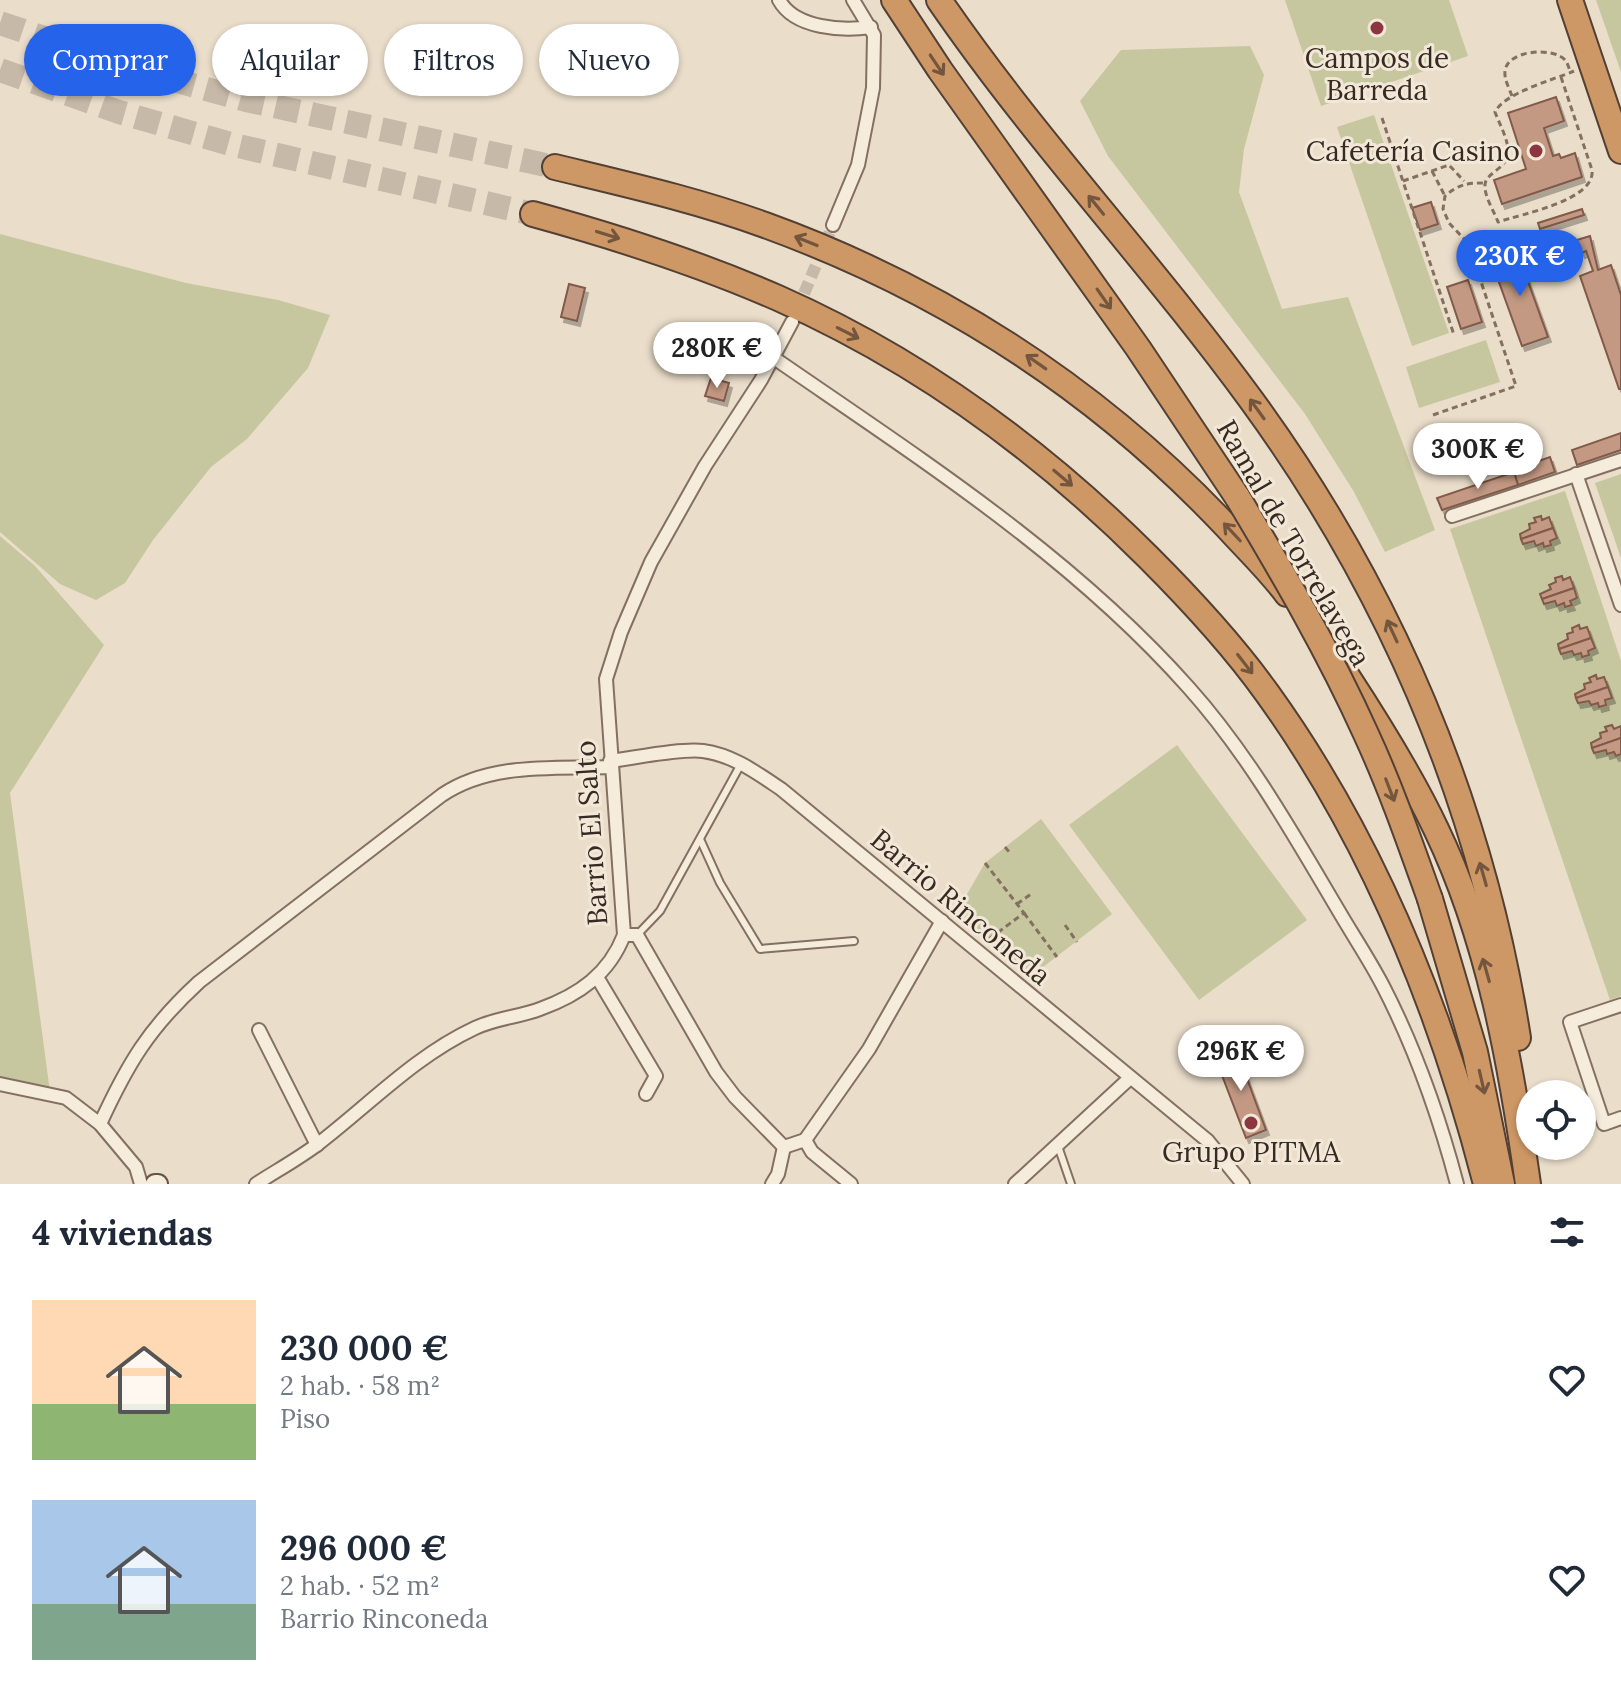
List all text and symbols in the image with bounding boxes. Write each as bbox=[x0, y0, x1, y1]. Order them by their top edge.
marker: Campos de Barreda bbox=[1368, 19, 1386, 37]
chip: Comprar bbox=[24, 24, 196, 96]
chip: Alquilar bbox=[212, 24, 368, 96]
chip: Filtros bbox=[384, 24, 523, 96]
chip: Nuevo bbox=[539, 24, 679, 96]
place label: Campos de Barreda bbox=[1305, 40, 1449, 108]
one-way arrow bbox=[928, 54, 945, 76]
place label: Cafetería Casino bbox=[1306, 133, 1520, 169]
marker: Cafetería Casino bbox=[1527, 142, 1545, 160]
one-way arrow bbox=[1087, 195, 1105, 216]
one-way arrow bbox=[595, 229, 620, 243]
pin: 230K € bbox=[1455, 230, 1585, 298]
one-way arrow bbox=[794, 233, 819, 247]
text: 230K € bbox=[1474, 239, 1566, 272]
one-way arrow bbox=[1096, 288, 1112, 310]
pin: 280K € bbox=[652, 322, 782, 390]
one-way arrow bbox=[836, 326, 860, 341]
text: 280K € bbox=[671, 331, 763, 364]
one-way arrow bbox=[1025, 354, 1047, 370]
one-way arrow bbox=[1249, 399, 1266, 420]
street label: Ramal de Torrelavega bbox=[1209, 413, 1379, 673]
pin: 300K € bbox=[1413, 423, 1543, 491]
text: 300K € bbox=[1431, 432, 1525, 465]
one-way arrow bbox=[1053, 469, 1073, 487]
one-way arrow bbox=[1222, 522, 1241, 542]
one-way arrow bbox=[1384, 619, 1399, 643]
one-way arrow bbox=[1236, 653, 1253, 674]
street label: Barrio El Salto bbox=[567, 739, 615, 927]
one-way arrow bbox=[1384, 777, 1398, 802]
street label: Barrio Rinconeda bbox=[863, 821, 1059, 993]
one-way arrow bbox=[1475, 862, 1489, 887]
one-way arrow bbox=[1478, 958, 1493, 984]
pin: 296K € bbox=[1176, 1025, 1306, 1093]
text: 296K € bbox=[1196, 1034, 1286, 1067]
one-way arrow bbox=[1475, 1068, 1490, 1094]
map controls bbox=[1516, 1080, 1596, 1160]
button: locate bbox=[1516, 1080, 1596, 1160]
marker: Grupo PITMA bbox=[1242, 1114, 1260, 1132]
place label: Grupo PITMA bbox=[1162, 1134, 1340, 1170]
icon: filters bbox=[1545, 1210, 1589, 1254]
text: 4 viviendas bbox=[32, 1211, 213, 1254]
text: 230 000 € bbox=[280, 1326, 449, 1369]
icon: home bbox=[96, 1332, 192, 1428]
icon: heart bbox=[1545, 1358, 1589, 1402]
text: 2 hab. · 58 m² bbox=[280, 1369, 440, 1402]
text: Piso bbox=[280, 1402, 330, 1435]
text: 296 000 € bbox=[280, 1526, 448, 1569]
icon: home bbox=[96, 1532, 192, 1628]
icon: heart bbox=[1545, 1558, 1589, 1602]
text: 2 hab. · 52 m² bbox=[280, 1569, 440, 1602]
text: Barrio Rinconeda bbox=[280, 1602, 489, 1635]

